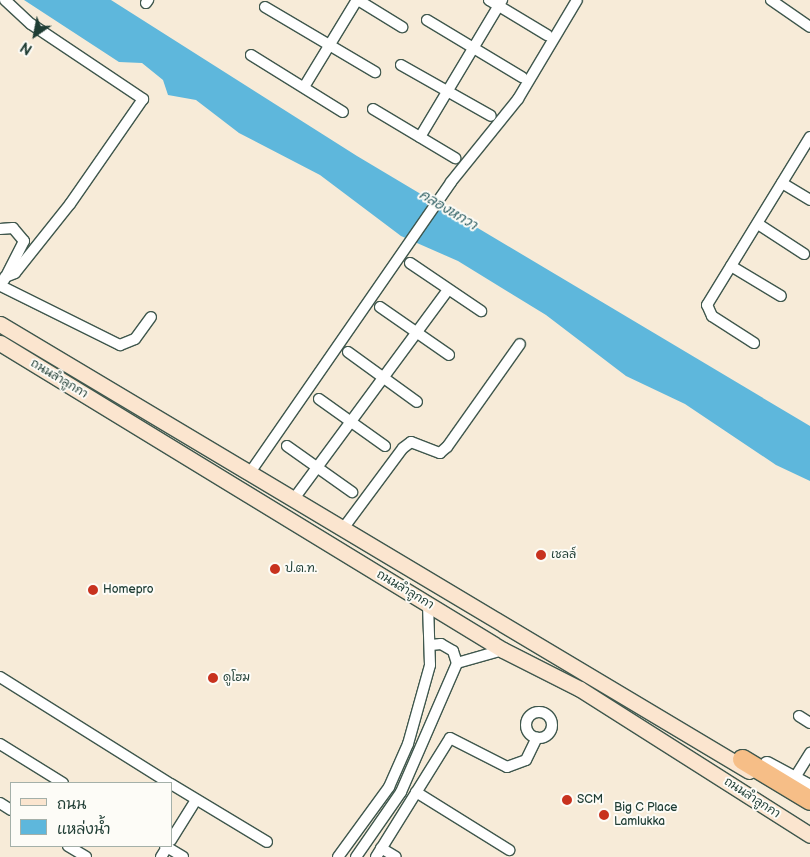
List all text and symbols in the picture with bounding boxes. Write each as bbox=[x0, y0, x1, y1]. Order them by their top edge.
north arrow bbox=[10, 10, 60, 60]
text: N bbox=[18, 38, 36, 58]
water label: คลองหกวา bbox=[416, 186, 480, 234]
street label: ถนนลำลูกกา bbox=[28, 356, 90, 402]
place label: เชลล์ bbox=[551, 548, 576, 562]
marker: เชลล์ bbox=[535, 549, 547, 561]
place label: ป.ต.ท. bbox=[285, 562, 317, 576]
marker: ป.ต.ท. bbox=[269, 563, 281, 575]
street label: ถนนลำลูกกา bbox=[374, 567, 436, 613]
place label: Homepro bbox=[103, 583, 153, 597]
marker: Homepro bbox=[87, 584, 99, 596]
place label: ดูโฮม bbox=[223, 671, 250, 685]
marker: ดูโฮม bbox=[207, 672, 219, 684]
street label: ถนนลำลูกกา bbox=[721, 774, 783, 822]
legend bbox=[10, 782, 172, 847]
place label: SCM bbox=[577, 793, 603, 807]
marker: SCM bbox=[561, 794, 573, 806]
text: ถนน bbox=[57, 795, 86, 814]
place label: Big C Place Lamlukka bbox=[614, 801, 677, 829]
marker: Big C Place Lamlukka bbox=[598, 809, 610, 821]
text: แหล่งน้ำ bbox=[57, 820, 111, 839]

